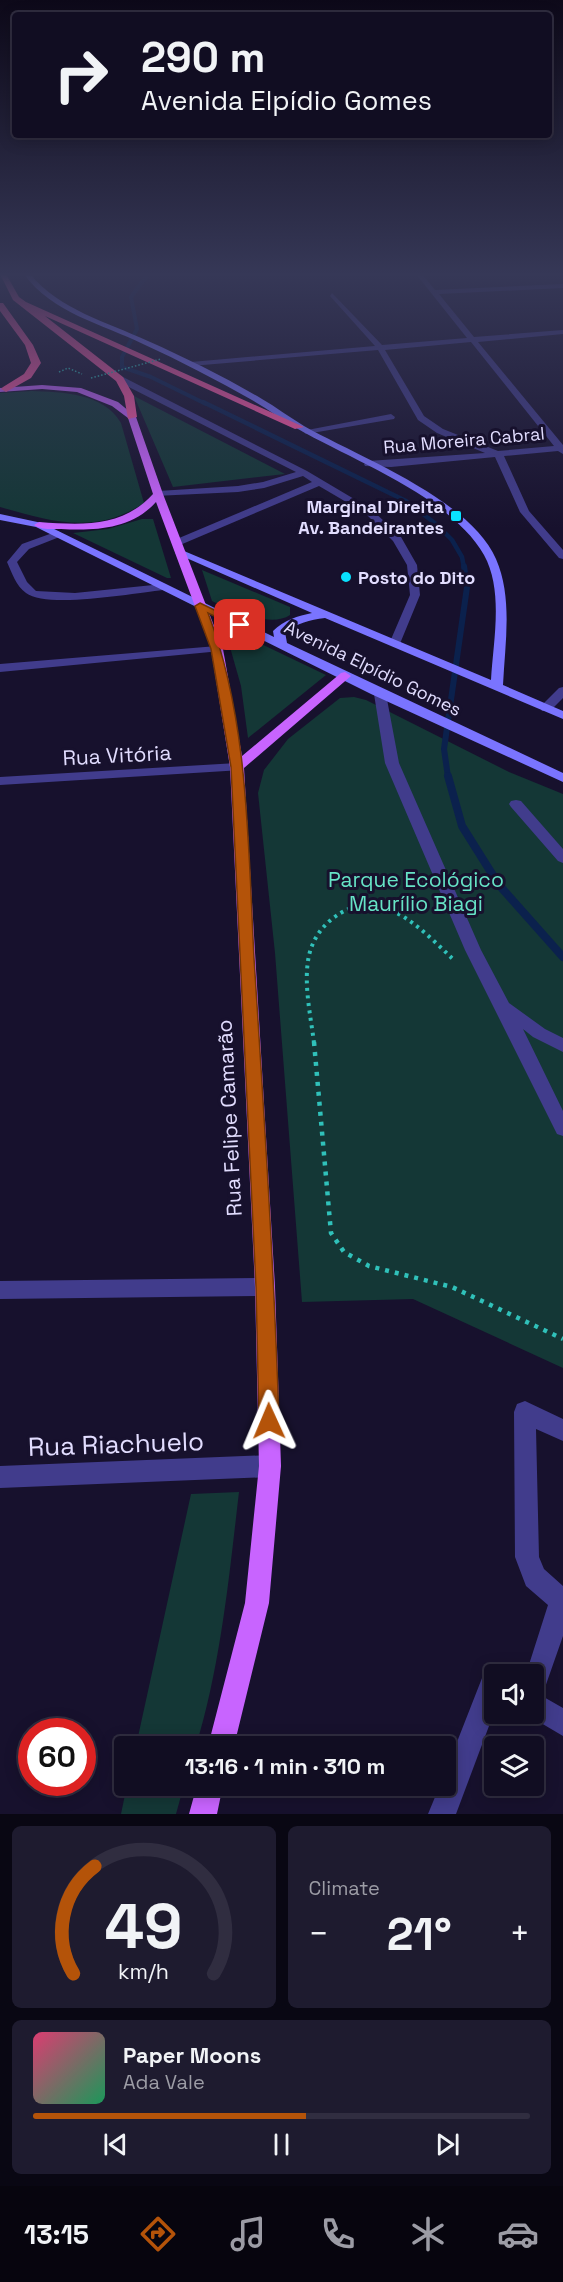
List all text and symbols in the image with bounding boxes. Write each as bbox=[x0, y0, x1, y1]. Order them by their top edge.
text: 290 m bbox=[141, 31, 266, 84]
icon: right bbox=[42, 36, 120, 114]
text: Avenida Elpídio Gomes bbox=[141, 83, 432, 118]
street label: Rua Moreira Cabral bbox=[382, 421, 546, 459]
place label: Marginal Direita Av. Bandeirantes bbox=[298, 495, 445, 539]
marker: Marginal Direita Av. Bandeirantes bbox=[449, 509, 463, 523]
place label: Posto do Dito bbox=[358, 566, 475, 589]
marker: Posto do Dito bbox=[339, 570, 353, 584]
pin bbox=[214, 599, 265, 650]
icon: arrive bbox=[223, 608, 256, 641]
street label: Avenida Elpídio Gomes bbox=[281, 615, 465, 721]
street label: Rua Vitória bbox=[62, 739, 172, 771]
park label: Parque Ecológico Maurílio Biagi bbox=[328, 866, 504, 917]
street label: Rua Felipe Camarão bbox=[210, 1019, 248, 1217]
position arrow bbox=[237, 1389, 301, 1453]
street label: Rua Riachuelo bbox=[27, 1424, 205, 1464]
map controls bbox=[484, 1664, 544, 1796]
button: sound bbox=[484, 1664, 544, 1724]
speed limit sign: 60 bbox=[18, 1718, 96, 1796]
button: layers bbox=[484, 1736, 544, 1796]
text: 13:16 · 1 min · 310 m bbox=[185, 1752, 385, 1780]
text: Climate bbox=[309, 1875, 380, 1901]
text: 49 bbox=[105, 1887, 183, 1966]
text: 21° bbox=[387, 1906, 452, 1963]
text: − bbox=[309, 1913, 329, 1955]
text: + bbox=[510, 1913, 530, 1955]
text: km/h bbox=[118, 1958, 169, 1985]
text: Paper Moons bbox=[123, 2041, 261, 2069]
text: Ada Vale bbox=[123, 2069, 205, 2095]
icon: previous bbox=[99, 2128, 132, 2161]
icon: pause bbox=[265, 2128, 298, 2161]
icon: next bbox=[431, 2128, 464, 2161]
icon: directions bbox=[137, 2213, 179, 2255]
icon: music bbox=[227, 2213, 269, 2255]
icon: phone bbox=[317, 2213, 359, 2255]
icon: climate bbox=[407, 2213, 449, 2255]
icon: car bbox=[497, 2213, 539, 2255]
text: 13:15 bbox=[24, 2217, 89, 2252]

